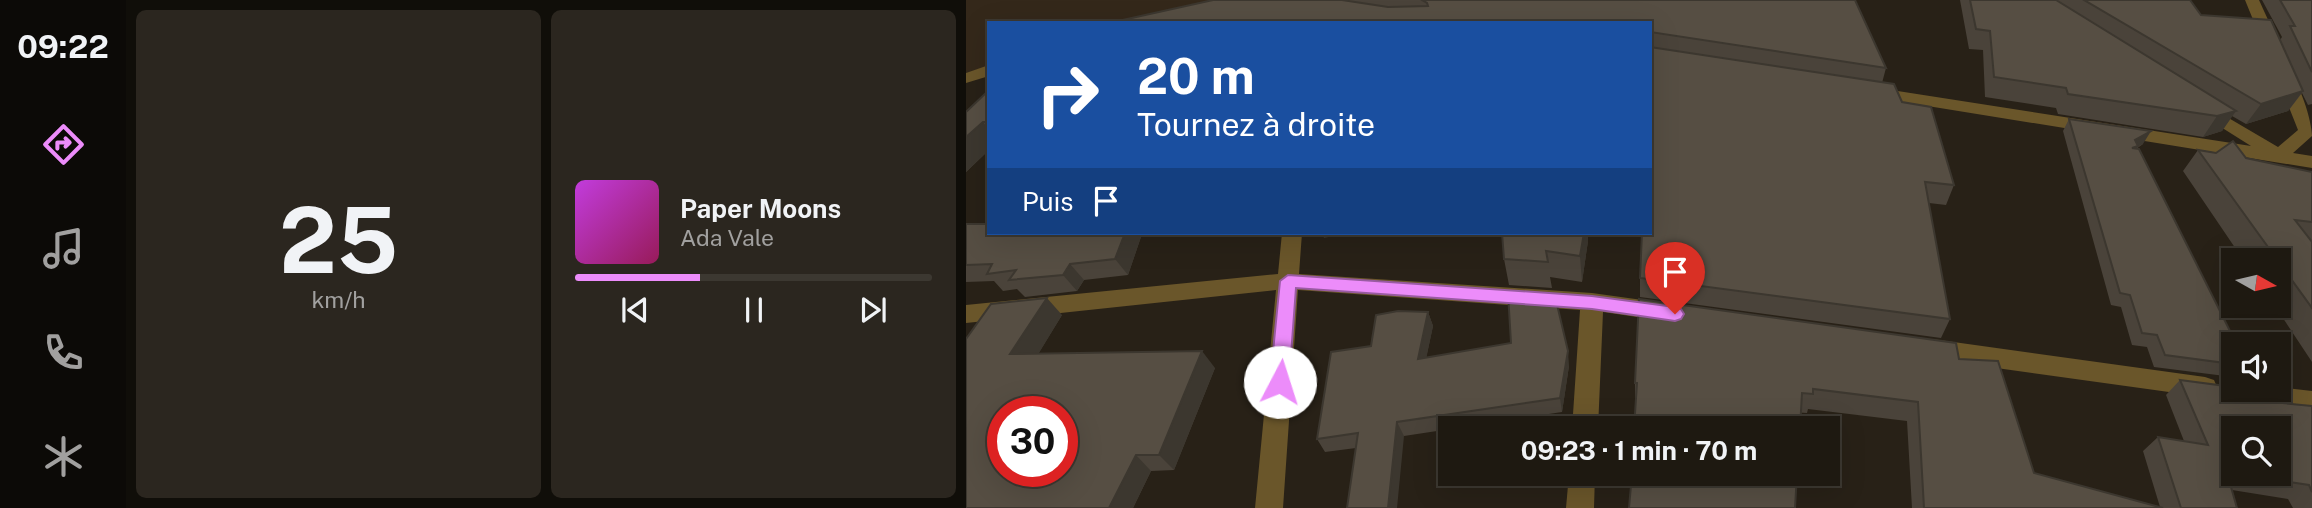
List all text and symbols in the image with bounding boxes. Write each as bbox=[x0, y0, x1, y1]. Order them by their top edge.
text: 09:22 bbox=[17, 28, 109, 65]
text: 20 m bbox=[1137, 47, 1255, 105]
icon: right bbox=[1022, 49, 1113, 140]
text: Tournez à droite bbox=[1137, 106, 1375, 143]
icon: directions bbox=[39, 120, 88, 169]
icon: arrive bbox=[1087, 182, 1125, 220]
text: Puis bbox=[1022, 186, 1073, 217]
text: 25 bbox=[279, 187, 398, 293]
text: Paper Moons bbox=[680, 193, 841, 224]
icon: music bbox=[39, 224, 88, 273]
text: Ada Vale bbox=[680, 224, 774, 251]
pin bbox=[1645, 242, 1705, 314]
north arrow bbox=[2221, 248, 2291, 318]
map controls bbox=[2221, 248, 2291, 486]
icon: arrive bbox=[1656, 253, 1694, 291]
text: km/h bbox=[311, 286, 366, 313]
icon: previous bbox=[616, 291, 654, 329]
icon: pause bbox=[735, 291, 773, 329]
icon: next bbox=[854, 291, 892, 329]
icon: phone bbox=[39, 328, 88, 377]
button: sound bbox=[2221, 332, 2291, 402]
position arrow bbox=[1243, 345, 1317, 419]
speed limit sign: 30 bbox=[987, 396, 1078, 487]
button: search bbox=[2221, 416, 2291, 486]
icon: climate bbox=[39, 432, 88, 481]
text: 09:23 · 1 min · 70 m bbox=[1521, 435, 1757, 466]

